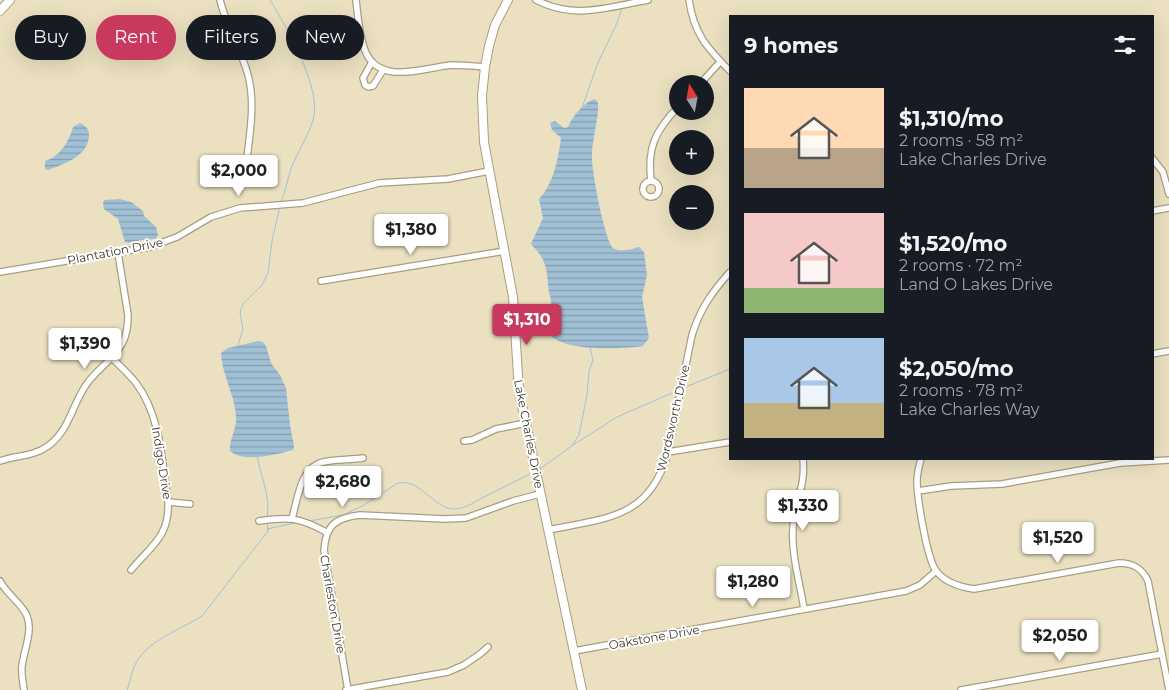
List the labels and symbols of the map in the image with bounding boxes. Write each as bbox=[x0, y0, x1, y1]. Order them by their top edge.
north arrow bbox=[669, 75, 714, 120]
pin: $2,000 bbox=[198, 154, 280, 197]
pin: $1,380 bbox=[370, 214, 452, 256]
street label: Plantation Drive bbox=[66, 234, 164, 268]
pin: $1,310 bbox=[486, 304, 568, 346]
pin: $1,390 bbox=[44, 328, 126, 370]
street label: Wordsworth Drive bbox=[653, 363, 693, 473]
street label: Lake Charles Drive bbox=[511, 378, 547, 490]
street label: Indigo Drive bbox=[149, 426, 175, 500]
pin: $2,680 bbox=[302, 466, 384, 508]
pin: $1,330 bbox=[762, 490, 844, 532]
pin: $1,520 bbox=[1017, 522, 1099, 564]
street label: Charleston Drive bbox=[317, 554, 349, 654]
pin: $1,280 bbox=[712, 566, 794, 608]
pin: $2,050 bbox=[1019, 620, 1101, 662]
street label: Oakstone Drive bbox=[607, 622, 701, 652]

